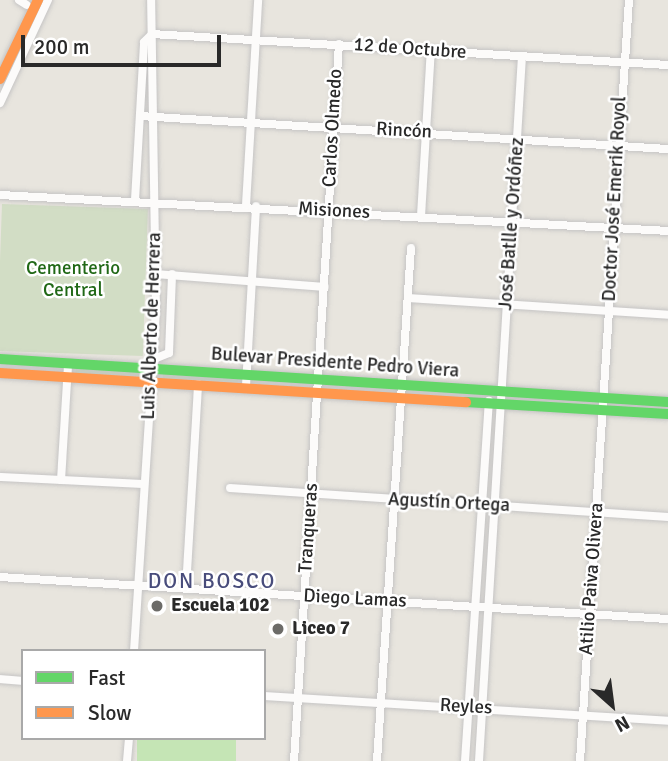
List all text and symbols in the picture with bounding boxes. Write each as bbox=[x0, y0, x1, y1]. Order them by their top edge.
scale bar bbox=[24, 21, 224, 65]
text: 200 m bbox=[34, 34, 89, 60]
street label: 12 de Octubre bbox=[353, 34, 467, 64]
street label: Carlos Olmedo bbox=[319, 68, 347, 188]
street label: Doctor José Emerik Royol bbox=[598, 96, 632, 302]
street label: Rincón bbox=[375, 118, 433, 144]
street label: José Batlle y Ordóñez bbox=[495, 137, 529, 311]
street label: Misiones bbox=[297, 198, 371, 224]
street label: Luis Alberto de Herrera bbox=[137, 232, 167, 420]
park label: Cementerio Central bbox=[26, 258, 120, 302]
street label: Bulevar Presidente Pedro Viera bbox=[210, 343, 460, 383]
street label: Tranqueras bbox=[294, 482, 324, 574]
street label: Agustín Ortega bbox=[387, 488, 511, 518]
street label: Atilio Paiva Olivera bbox=[575, 502, 609, 656]
district label: DON BOSCO bbox=[149, 568, 275, 594]
street label: Diego Lamas bbox=[303, 585, 407, 613]
place label: Escuela 102 bbox=[171, 595, 270, 617]
marker: Escuela 102 bbox=[149, 598, 165, 614]
place label: Liceo 7 bbox=[292, 618, 350, 640]
marker: Liceo 7 bbox=[270, 621, 286, 637]
legend bbox=[21, 649, 266, 740]
text: Fast bbox=[88, 665, 125, 691]
north arrow bbox=[577, 670, 647, 740]
street label: Reyles bbox=[439, 694, 493, 720]
text: Slow bbox=[88, 700, 132, 726]
text: N bbox=[610, 710, 633, 737]

